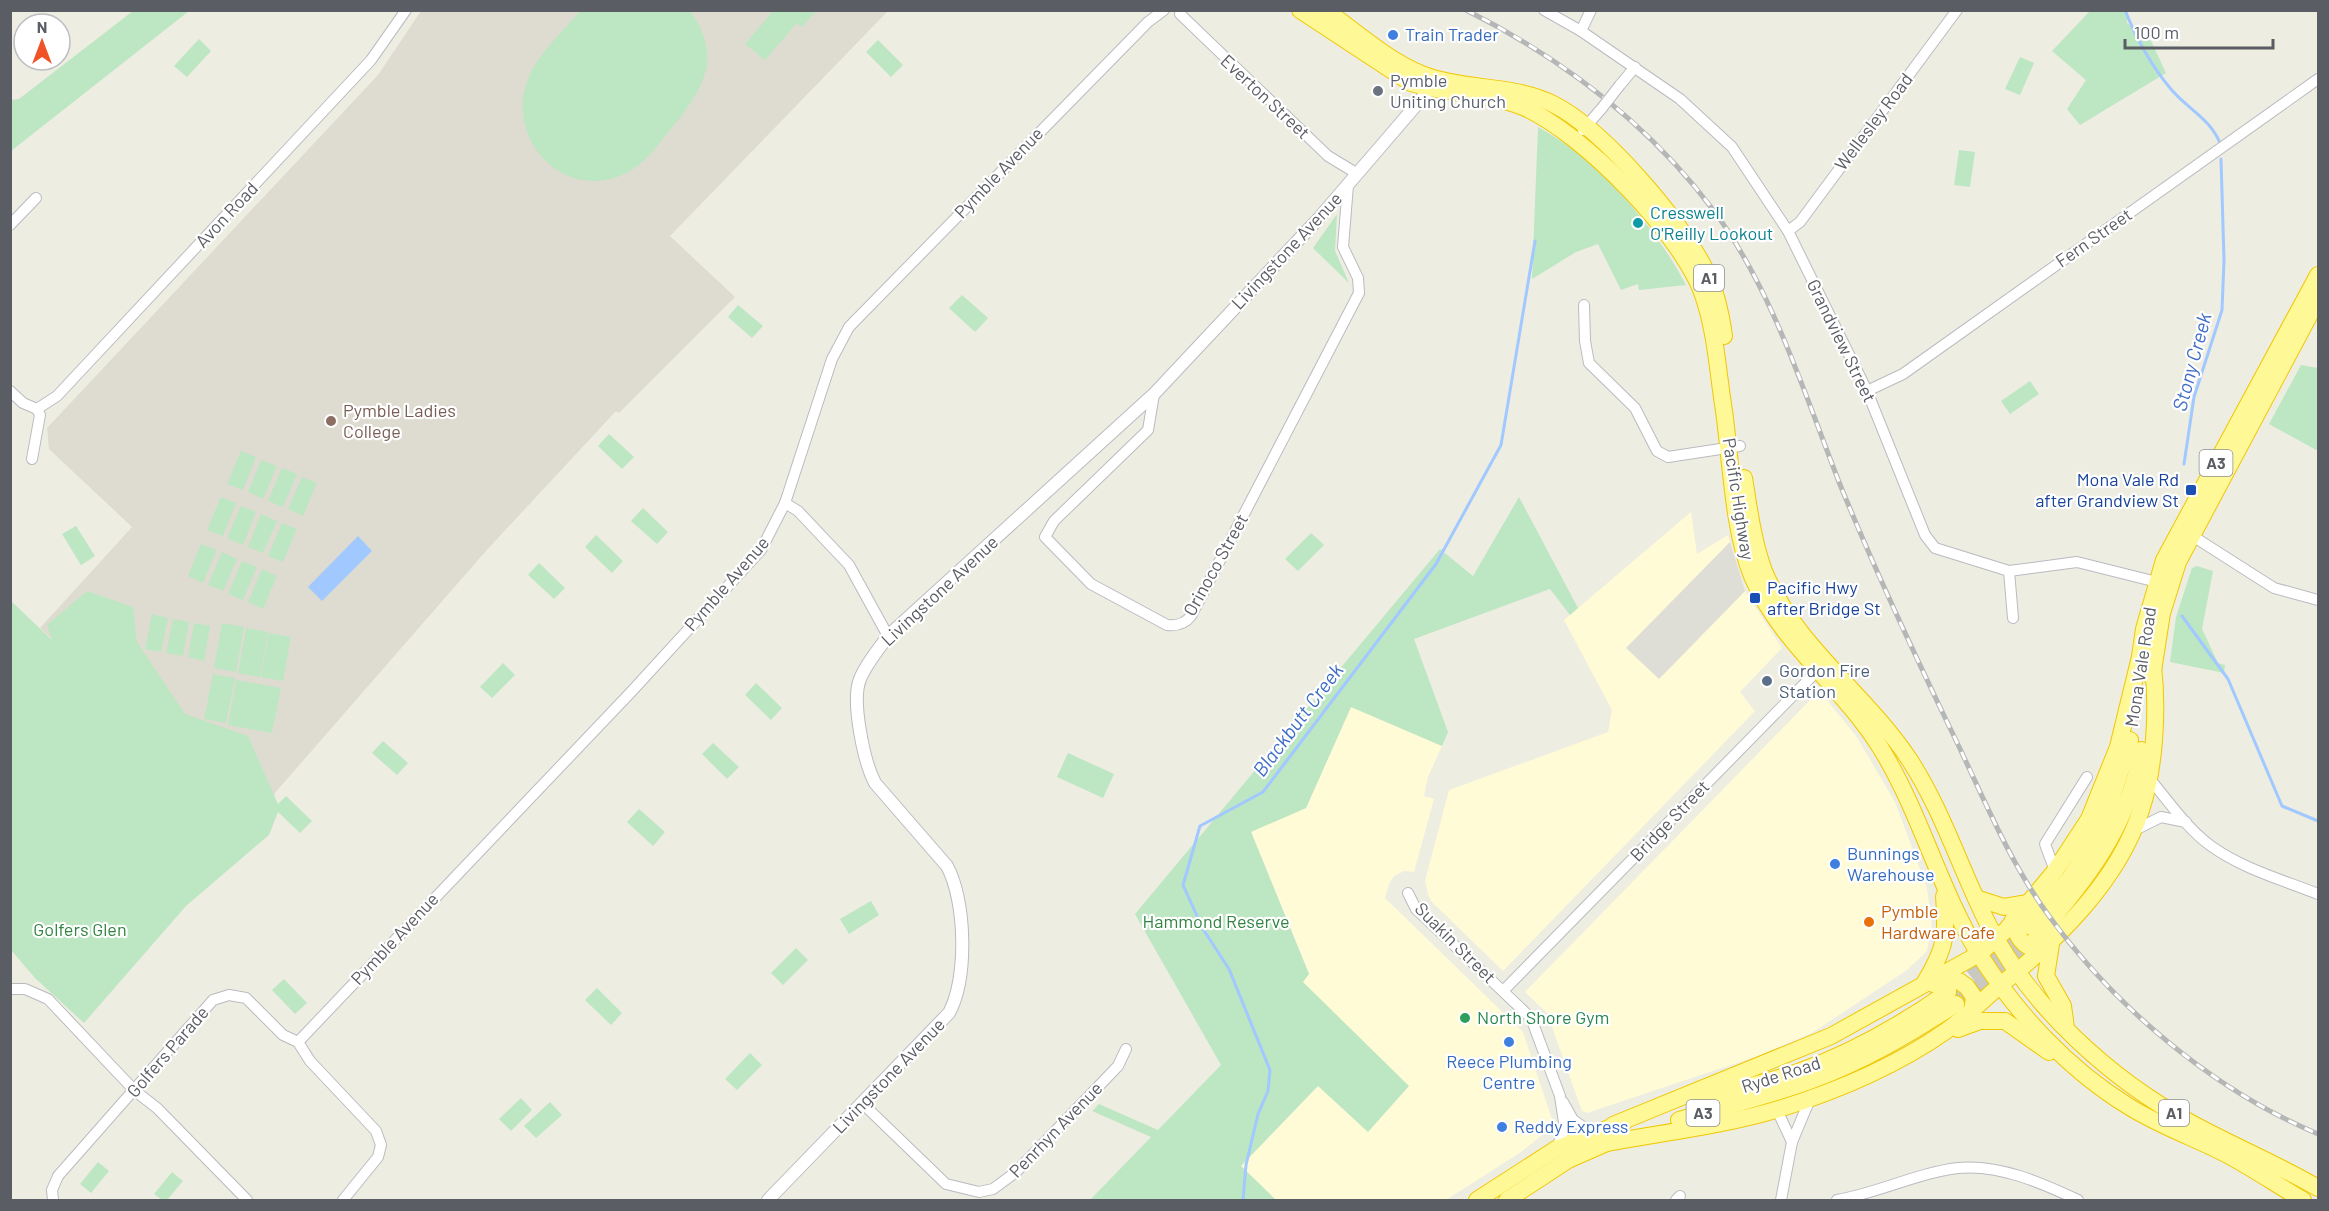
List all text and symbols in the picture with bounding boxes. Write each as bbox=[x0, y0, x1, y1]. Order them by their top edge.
north arrow bbox=[12, 12, 72, 72]
scale bar bbox=[2125, 12, 2274, 50]
text: N bbox=[37, 17, 47, 36]
text: 100 m bbox=[2134, 21, 2179, 43]
place label: Train Trader bbox=[1405, 23, 1499, 45]
marker: Train Trader bbox=[1386, 28, 1400, 42]
street label: Everton Street bbox=[1216, 49, 1315, 143]
street label: Wellesley Road bbox=[1829, 68, 1917, 174]
place label: Pymble Uniting Church bbox=[1390, 69, 1506, 112]
marker: Pymble Uniting Church bbox=[1371, 84, 1385, 98]
street label: Pymble Avenue bbox=[949, 122, 1047, 222]
street label: Avon Road bbox=[190, 177, 262, 252]
street label: Livingstone Avenue bbox=[1226, 187, 1346, 313]
place label: Cresswell O'Reilly Lookout bbox=[1650, 201, 1773, 244]
street label: Fern Street bbox=[2051, 203, 2136, 271]
marker: Cresswell O'Reilly Lookout bbox=[1631, 216, 1645, 230]
road number: A1 bbox=[1694, 265, 1724, 291]
street label: Grandview Street bbox=[1803, 275, 1881, 406]
water label: Stony Creek bbox=[2166, 310, 2216, 414]
place label: Pymble Ladies College bbox=[343, 399, 456, 442]
marker: Pymble Ladies College bbox=[324, 414, 338, 428]
street label: Pacific Highway bbox=[1718, 436, 1760, 562]
road number: A3 bbox=[2200, 450, 2232, 476]
place label: Mona Vale Rd after Grandview St bbox=[2035, 468, 2179, 511]
marker: Mona Vale Rd after Grandview St bbox=[2184, 483, 2198, 497]
street label: Orinoco Street bbox=[1178, 510, 1252, 620]
street label: Livingstone Avenue bbox=[876, 530, 1002, 650]
street label: Pymble Avenue bbox=[679, 532, 773, 635]
place label: Pacific Hwy after Bridge St bbox=[1767, 576, 1881, 619]
marker: Pacific Hwy after Bridge St bbox=[1748, 591, 1762, 605]
street label: Mona Vale Road bbox=[2120, 605, 2160, 728]
water label: Blackbutt Creek bbox=[1247, 658, 1348, 781]
place label: Gordon Fire Station bbox=[1779, 659, 1870, 702]
marker: Gordon Fire Station bbox=[1760, 674, 1774, 688]
street label: Bridge Street bbox=[1625, 775, 1713, 865]
place label: Bunnings Warehouse bbox=[1847, 842, 1934, 885]
marker: Bunnings Warehouse bbox=[1828, 857, 1842, 871]
street label: Pymble Avenue bbox=[346, 888, 443, 989]
street label: Suakin Street bbox=[1411, 897, 1501, 987]
place label: Pymble Hardware Cafe bbox=[1881, 900, 1995, 943]
park label: Hammond Reserve bbox=[1143, 910, 1289, 932]
marker: Pymble Hardware Cafe bbox=[1862, 915, 1876, 929]
park label: Golfers Glen bbox=[33, 918, 127, 940]
street label: Golfers Parade bbox=[122, 1001, 213, 1102]
place label: North Shore Gym bbox=[1477, 1006, 1609, 1028]
marker: North Shore Gym bbox=[1458, 1011, 1472, 1025]
street label: Livingstone Avenue bbox=[828, 1013, 949, 1138]
marker: Reece Plumbing Centre bbox=[1502, 1035, 1516, 1049]
place label: Reece Plumbing Centre bbox=[1446, 1050, 1572, 1093]
street label: Ryde Road bbox=[1738, 1051, 1823, 1097]
street label: Penrhyn Avenue bbox=[1004, 1077, 1106, 1182]
road number: A3 bbox=[1686, 1100, 1720, 1126]
road number: A1 bbox=[2159, 1100, 2189, 1126]
place label: Reddy Express bbox=[1514, 1115, 1628, 1137]
marker: Reddy Express bbox=[1495, 1120, 1509, 1134]

